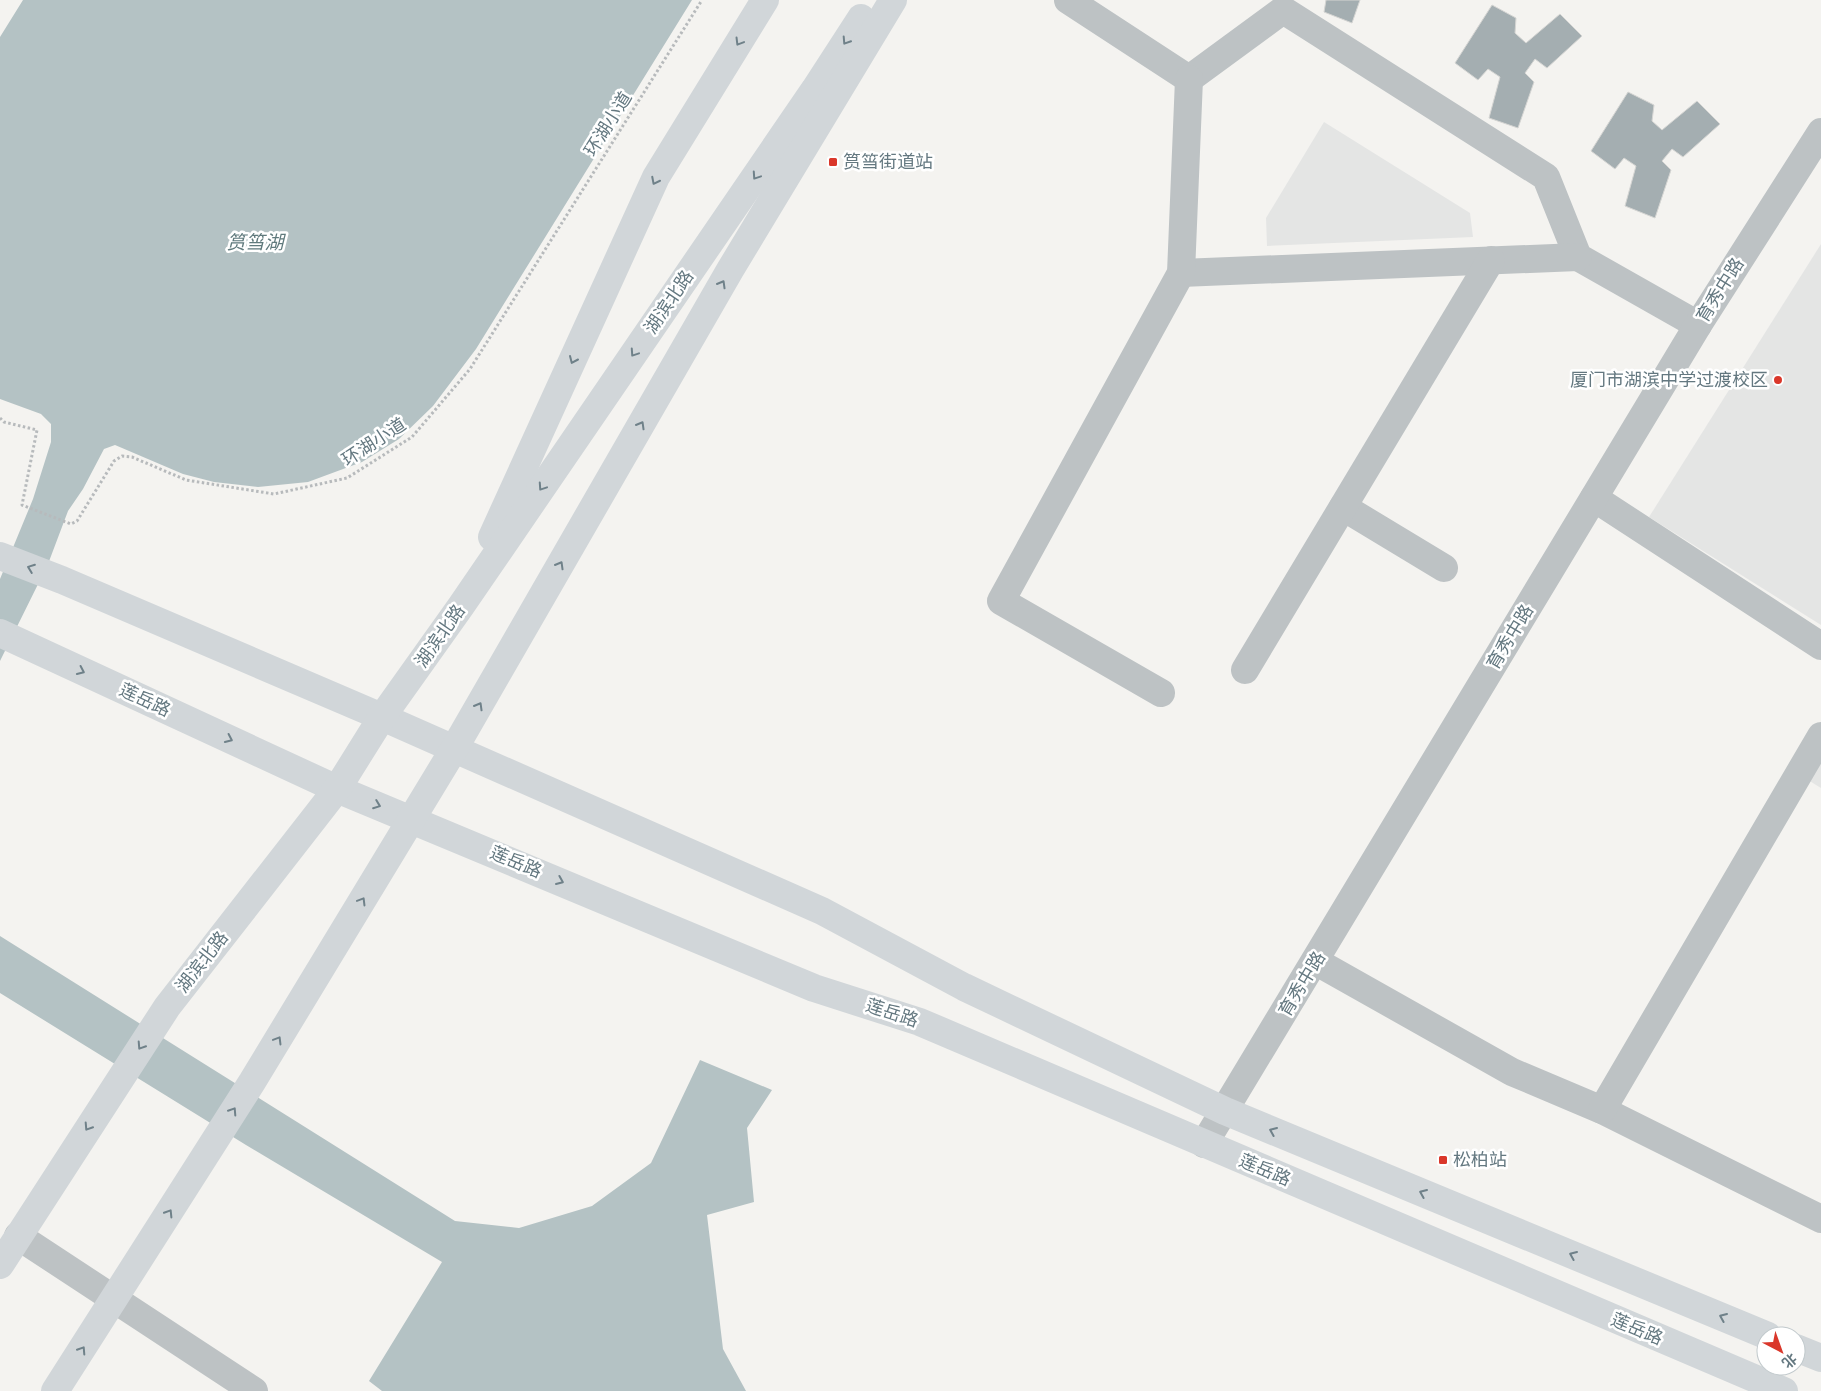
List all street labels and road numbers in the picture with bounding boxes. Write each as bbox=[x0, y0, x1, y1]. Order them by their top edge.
street label: 环湖小道 bbox=[580, 88, 636, 160]
street label: 育秀中路 bbox=[1692, 254, 1748, 326]
street label: 湖滨北路 bbox=[641, 267, 698, 338]
street label: 环湖小道 bbox=[338, 414, 410, 471]
street label: 湖滨北路 bbox=[411, 601, 470, 672]
street label: 育秀中路 bbox=[1483, 601, 1538, 674]
street label: 莲岳路 bbox=[116, 680, 174, 721]
street label: 莲岳路 bbox=[487, 842, 545, 883]
street label: 湖滨北路 bbox=[172, 927, 233, 997]
street label: 育秀中路 bbox=[1275, 948, 1330, 1021]
street label: 莲岳路 bbox=[863, 995, 921, 1032]
street label: 莲岳路 bbox=[1236, 1150, 1294, 1191]
street label: 莲岳路 bbox=[1608, 1309, 1666, 1350]

